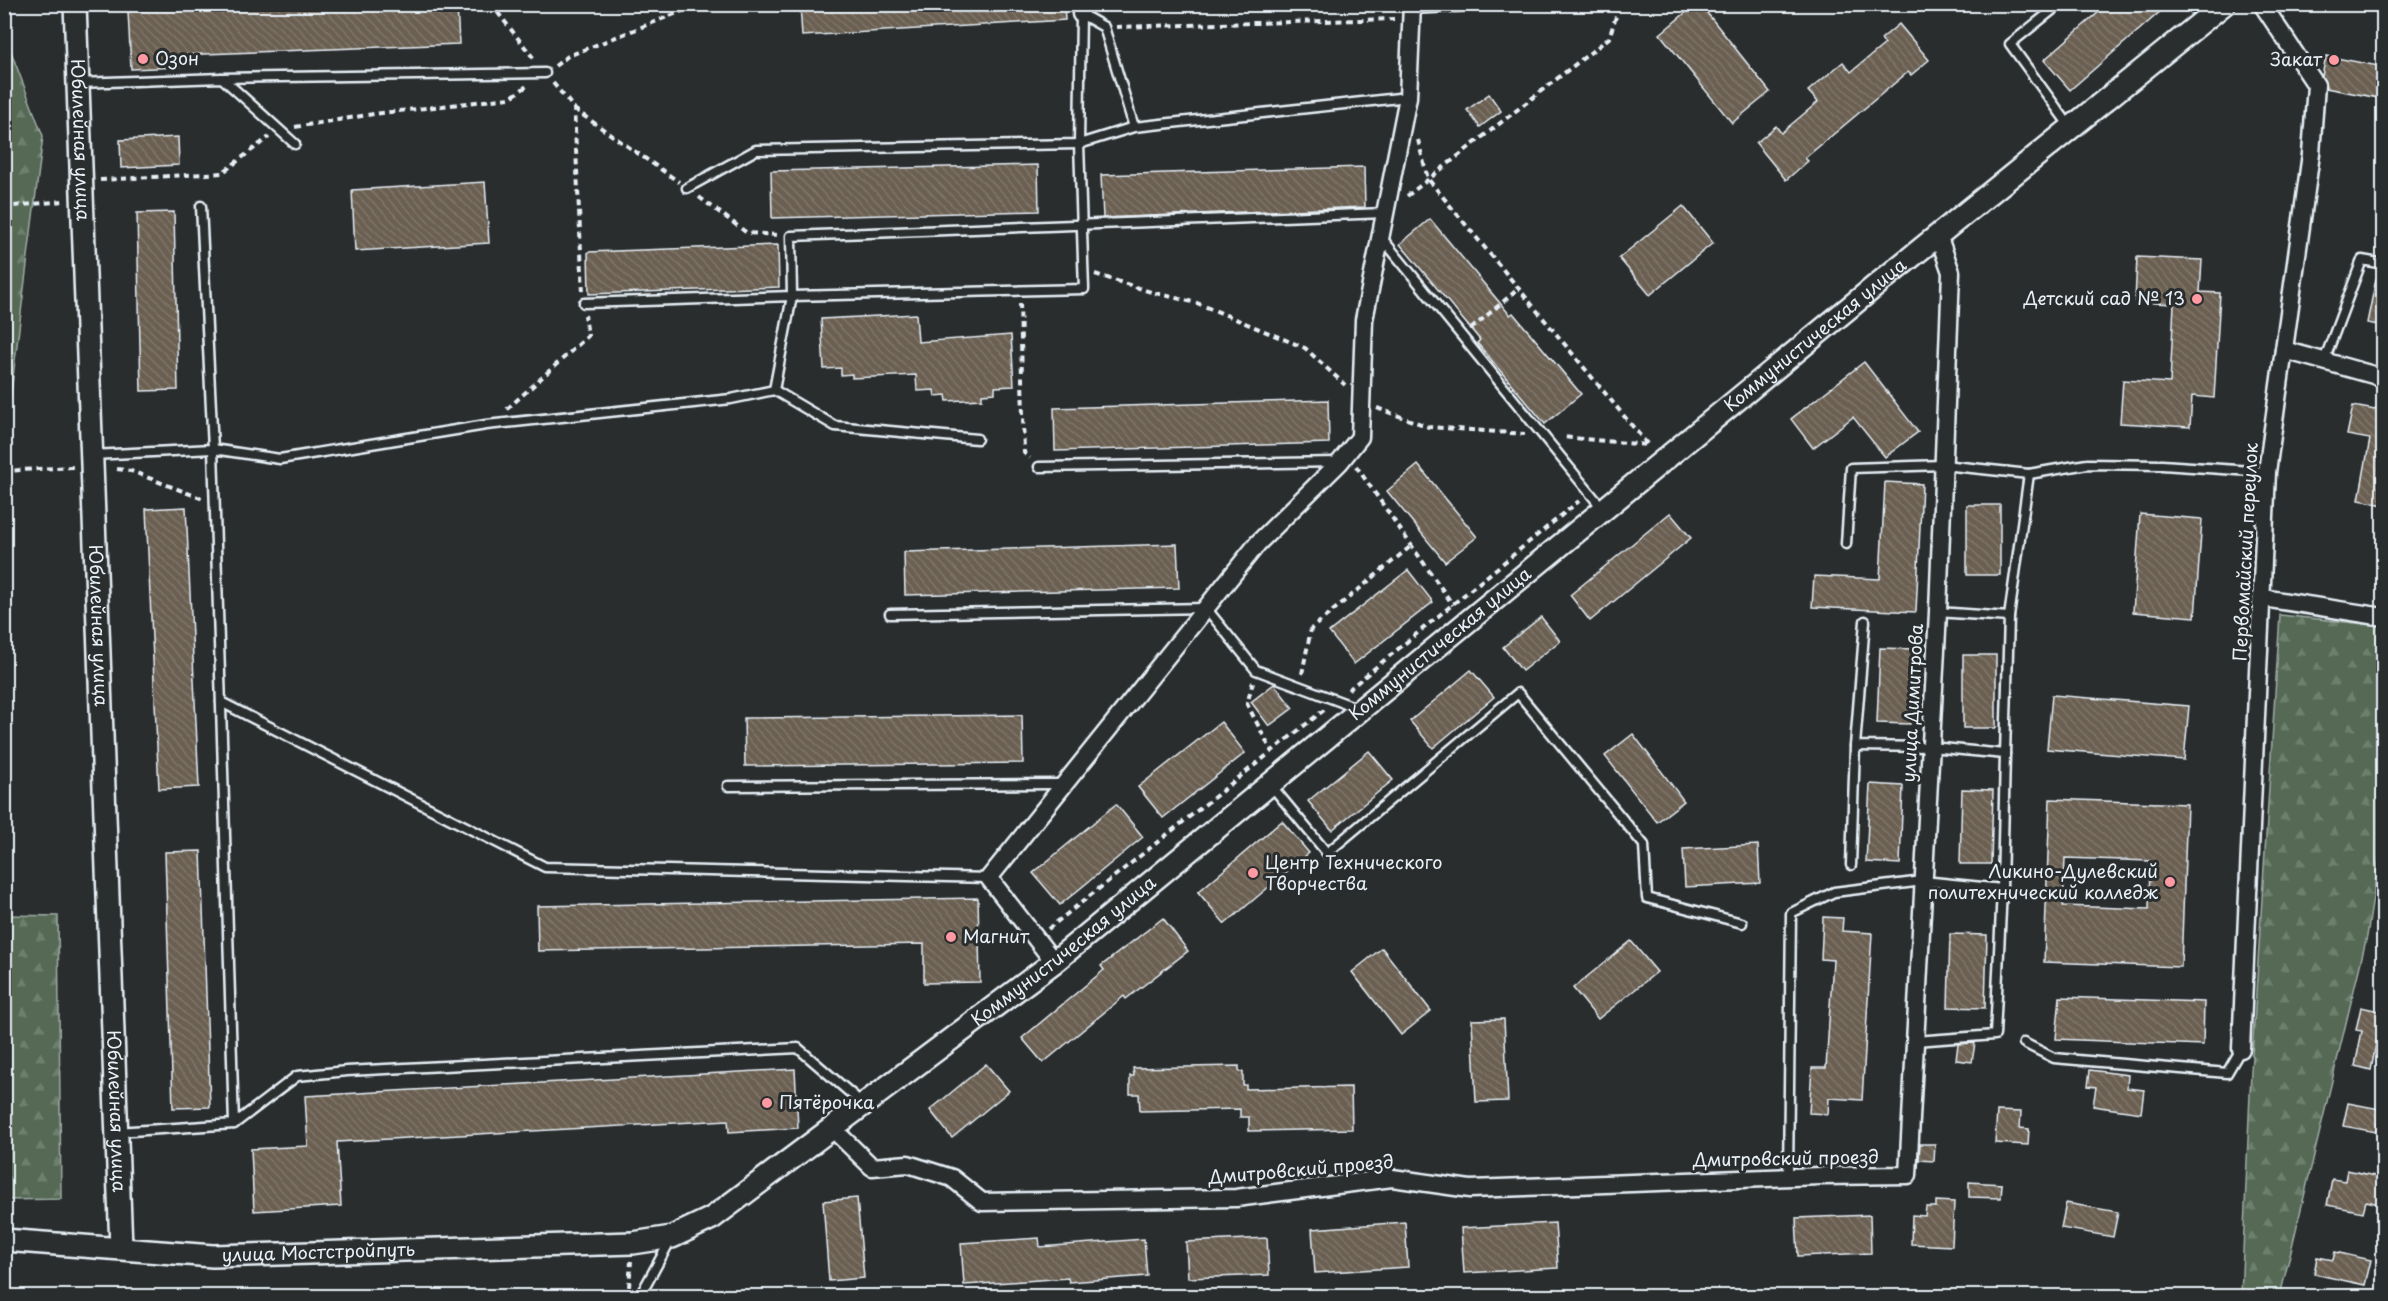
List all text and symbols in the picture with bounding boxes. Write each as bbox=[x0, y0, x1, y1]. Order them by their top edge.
place label: Озон bbox=[155, 44, 199, 71]
place label: Закат bbox=[2270, 45, 2323, 72]
marker: Озон bbox=[136, 52, 150, 66]
marker: Закат bbox=[2327, 53, 2341, 67]
street label: Юбилейная улица bbox=[65, 59, 98, 222]
street label: Коммунистическая улица bbox=[1718, 251, 1912, 417]
place label: Детский сад № 13 bbox=[2023, 284, 2185, 311]
marker: Детский сад № 13 bbox=[2190, 292, 2204, 306]
street label: Первомайский переулок bbox=[2225, 442, 2264, 662]
street label: Юбилейная улица bbox=[83, 544, 116, 708]
street label: Коммунистическая улица bbox=[1342, 559, 1537, 726]
street label: улица Димитрова bbox=[1894, 622, 1929, 783]
place label: Центр Технического Творчества bbox=[1265, 848, 1442, 896]
place label: Ликино-Дулевский политехнический колледж bbox=[1928, 857, 2158, 905]
marker: Центр Технического Творчества bbox=[1246, 866, 1260, 880]
street label: Коммунистическая улица bbox=[965, 868, 1162, 1032]
marker: Ликино-Дулевский политехнический колледж bbox=[2163, 875, 2177, 889]
place label: Магнит bbox=[963, 922, 1030, 949]
marker: Магнит bbox=[944, 930, 958, 944]
street label: Юбилейная улица bbox=[101, 1030, 134, 1193]
place label: Пятёрочка bbox=[779, 1088, 875, 1115]
marker: Пятёрочка bbox=[760, 1096, 774, 1110]
street label: Дмитровский проезд bbox=[1692, 1142, 1879, 1173]
street label: Дмитровский проезд bbox=[1206, 1147, 1395, 1190]
street label: улица Мостстройпуть bbox=[221, 1235, 415, 1268]

